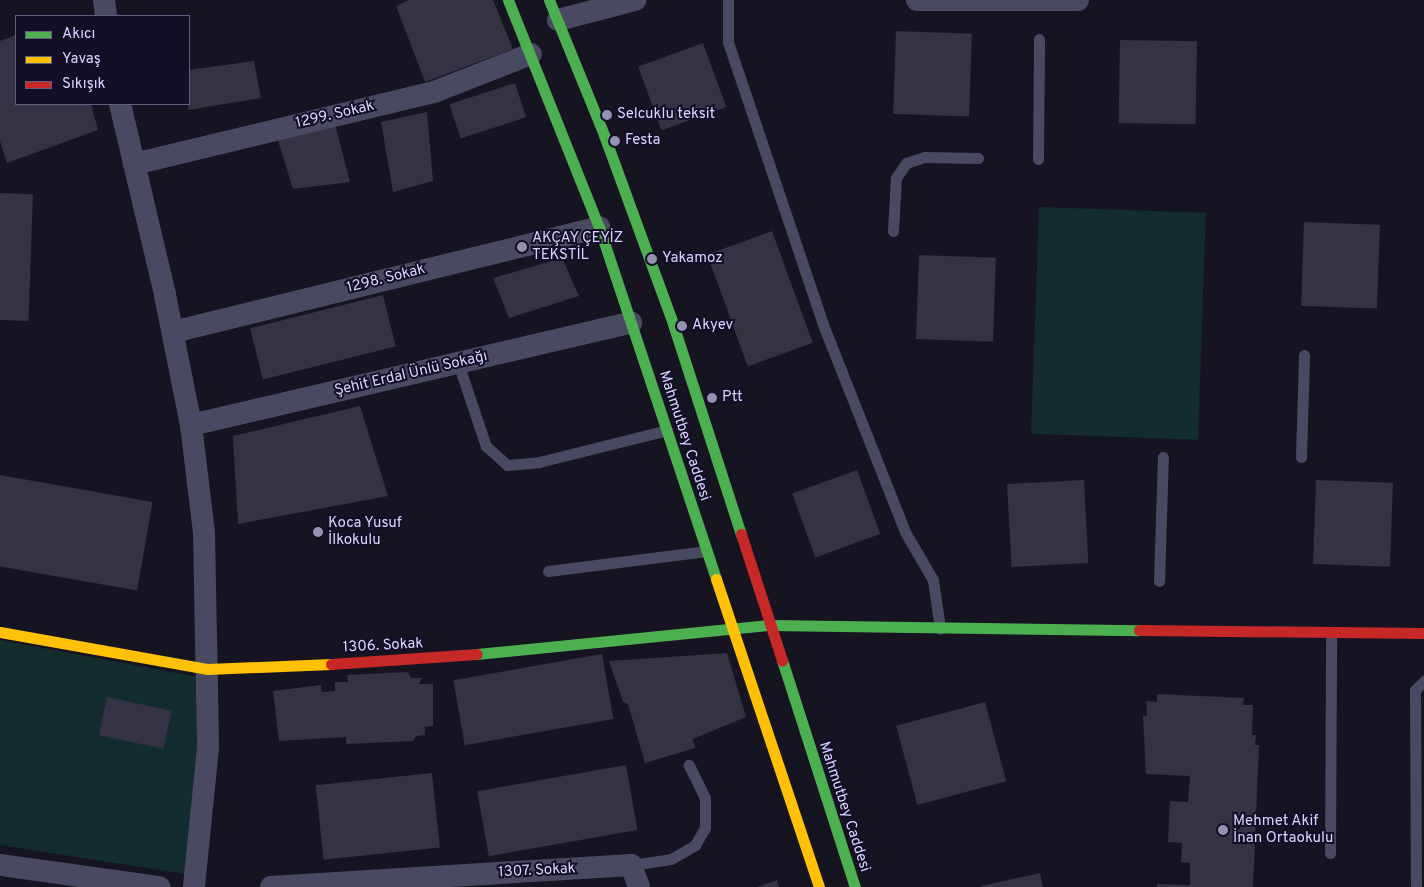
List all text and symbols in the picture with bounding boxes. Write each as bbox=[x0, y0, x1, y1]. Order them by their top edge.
legend bbox=[15, 15, 190, 105]
text: Akıcı bbox=[62, 25, 95, 44]
text: Yavaş bbox=[62, 50, 101, 69]
text: Sıkışık bbox=[62, 75, 106, 94]
street label: 1299. Sokak bbox=[294, 97, 376, 133]
place label: Selcuklu teksit bbox=[617, 106, 715, 124]
marker: Selcuklu teksit bbox=[601, 109, 613, 121]
place label: Festa bbox=[625, 132, 660, 150]
marker: Festa bbox=[609, 135, 621, 147]
place label: AKÇAY ÇEYİZ TEKSTİL bbox=[532, 229, 624, 264]
marker: AKÇAY ÇEYİZ TEKSTİL bbox=[516, 241, 528, 253]
place label: Yakamoz bbox=[662, 250, 723, 268]
marker: Yakamoz bbox=[646, 253, 658, 265]
street label: 1298. Sokak bbox=[345, 261, 427, 297]
place label: Akyev bbox=[692, 317, 733, 335]
marker: Akyev bbox=[676, 320, 688, 332]
street label: Şehit Erdal Ünlü Sokağı bbox=[333, 348, 489, 400]
street label: Mahmutbey Caddesi bbox=[654, 369, 714, 503]
place label: Ptt bbox=[722, 389, 743, 407]
marker: Ptt bbox=[706, 392, 718, 404]
place label: Koca Yusuf İlkokulu bbox=[328, 514, 402, 549]
marker: Koca Yusuf İlkokulu bbox=[312, 526, 324, 538]
street label: 1306. Sokak bbox=[342, 635, 424, 657]
street label: Mahmutbey Caddesi bbox=[814, 740, 874, 874]
place label: Mehmet Akif İnan Ortaokulu bbox=[1233, 812, 1333, 847]
marker: Mehmet Akif İnan Ortaokulu bbox=[1217, 824, 1229, 836]
street label: 1307. Sokak bbox=[498, 860, 576, 882]

